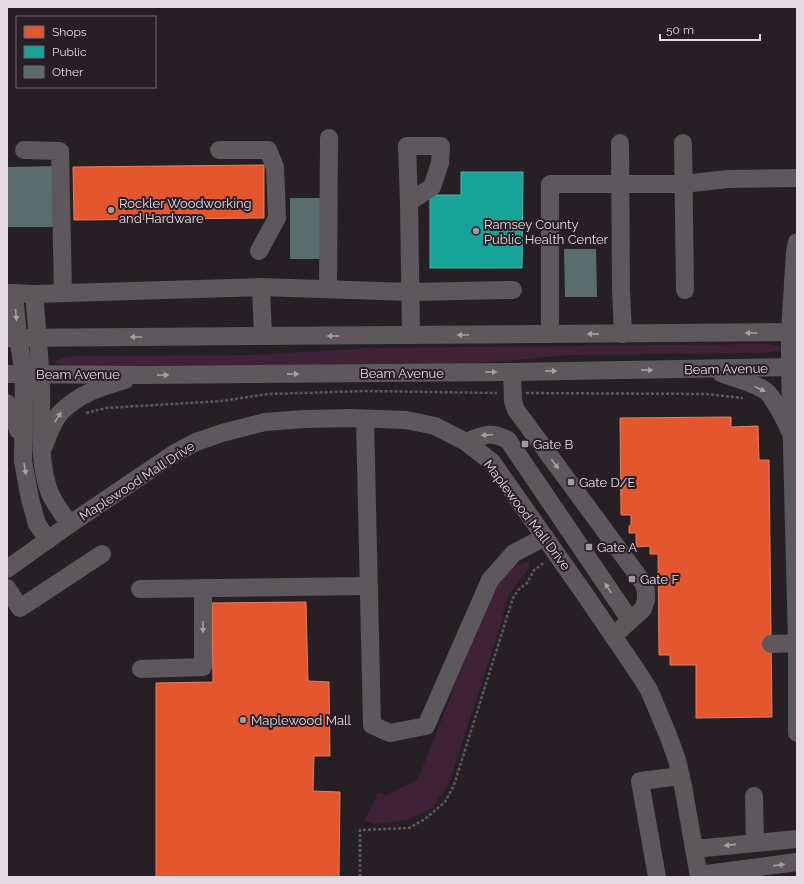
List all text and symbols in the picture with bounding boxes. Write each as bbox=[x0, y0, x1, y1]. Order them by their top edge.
legend bbox=[16, 16, 156, 88]
scale bar bbox=[660, 16, 760, 42]
text: 50 m bbox=[666, 23, 694, 37]
text: Shops bbox=[52, 25, 87, 39]
text: Public bbox=[52, 45, 87, 59]
text: Other bbox=[52, 65, 84, 79]
place label: Rockler Woodworking and Hardware bbox=[119, 196, 252, 226]
marker: Rockler Woodworking and Hardware bbox=[106, 205, 116, 215]
place label: Ramsey County Public Health Center bbox=[484, 217, 609, 247]
marker: Ramsey County Public Health Center bbox=[471, 226, 481, 236]
one-way arrow bbox=[13, 309, 19, 321]
one-way arrow bbox=[744, 330, 757, 336]
one-way arrow bbox=[586, 331, 599, 337]
one-way arrow bbox=[456, 332, 469, 338]
one-way arrow bbox=[326, 333, 339, 339]
one-way arrow bbox=[129, 334, 142, 340]
street label: Beam Avenue bbox=[684, 361, 768, 377]
street label: Beam Avenue bbox=[360, 366, 444, 381]
street label: Beam Avenue bbox=[36, 367, 120, 382]
one-way arrow bbox=[641, 367, 654, 373]
one-way arrow bbox=[545, 368, 558, 374]
one-way arrow bbox=[485, 369, 498, 375]
one-way arrow bbox=[287, 371, 300, 377]
one-way arrow bbox=[157, 372, 170, 378]
one-way arrow bbox=[754, 385, 766, 392]
one-way arrow bbox=[54, 412, 62, 423]
one-way arrow bbox=[481, 432, 494, 439]
place label: Gate B bbox=[533, 437, 574, 452]
street label: Maplewood Mall Drive bbox=[77, 438, 198, 524]
marker: Gate B bbox=[520, 439, 530, 449]
street label: Maplewood Mall Drive bbox=[481, 457, 574, 573]
one-way arrow bbox=[551, 459, 559, 470]
one-way arrow bbox=[22, 463, 28, 475]
place label: Gate D/E bbox=[579, 475, 635, 490]
marker: Gate D/E bbox=[566, 477, 576, 487]
place label: Gate A bbox=[597, 540, 637, 555]
marker: Gate A bbox=[584, 542, 594, 552]
place label: Gate F bbox=[640, 572, 680, 587]
marker: Gate F bbox=[627, 574, 637, 584]
one-way arrow bbox=[604, 582, 612, 593]
one-way arrow bbox=[200, 621, 206, 634]
place label: Maplewood Mall bbox=[251, 713, 352, 728]
marker: Maplewood Mall bbox=[238, 715, 248, 725]
one-way arrow bbox=[724, 842, 736, 849]
one-way arrow bbox=[773, 862, 785, 868]

